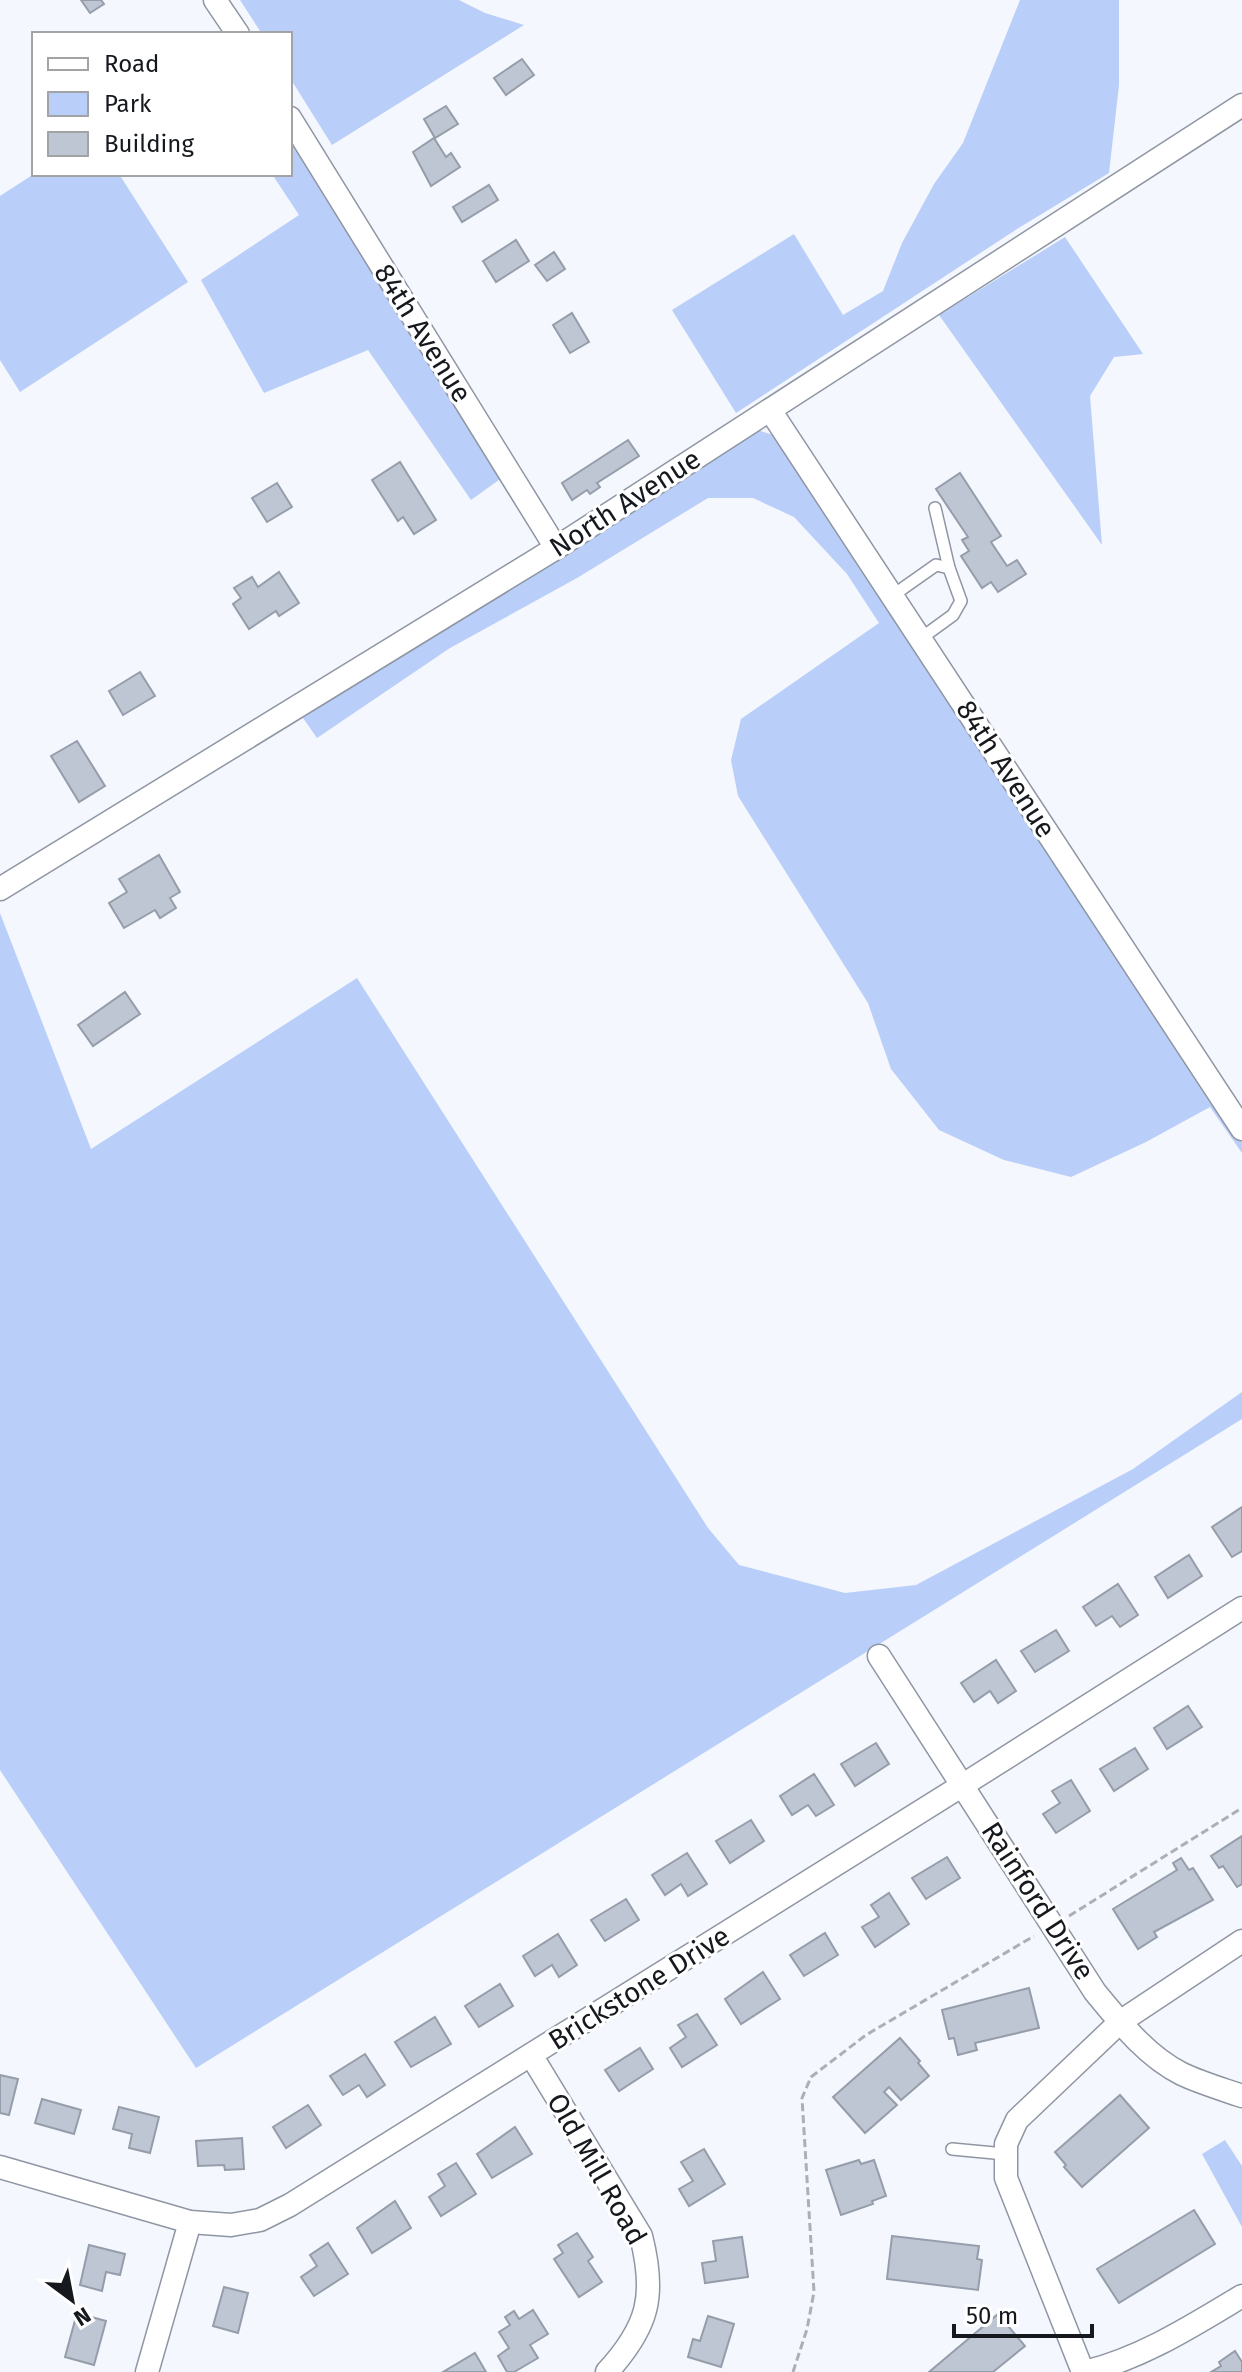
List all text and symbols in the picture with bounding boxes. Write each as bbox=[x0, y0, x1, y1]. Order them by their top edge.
legend bbox=[32, 32, 292, 176]
text: Road bbox=[104, 50, 159, 78]
text: Park bbox=[104, 90, 152, 118]
text: Building bbox=[104, 130, 194, 158]
street label: 84th Avenue bbox=[367, 258, 479, 408]
street label: North Avenue bbox=[543, 442, 707, 564]
street label: 84th Avenue bbox=[949, 694, 1063, 844]
street label: Rainford Drive bbox=[975, 1816, 1101, 1986]
street label: Brickstone Drive bbox=[542, 1919, 736, 2057]
street label: Old Mill Road bbox=[540, 2087, 654, 2251]
north arrow bbox=[32, 2260, 112, 2340]
scale bar bbox=[954, 2288, 1092, 2338]
text: N bbox=[69, 2301, 96, 2332]
text: 50 m bbox=[966, 2302, 1018, 2330]

